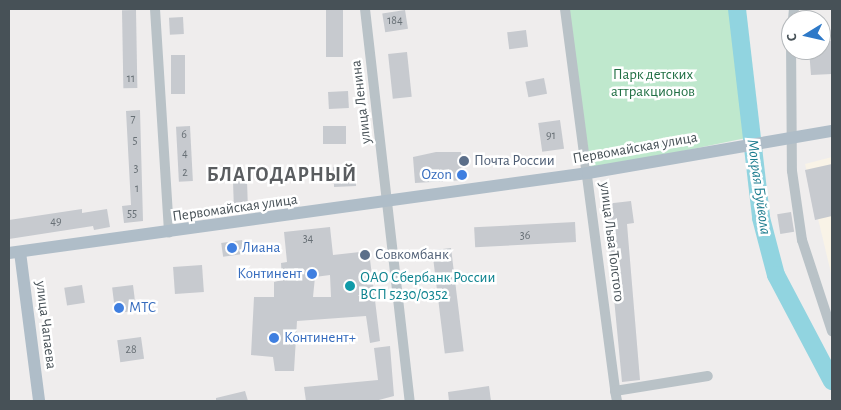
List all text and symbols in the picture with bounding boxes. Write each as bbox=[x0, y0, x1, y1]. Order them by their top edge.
north arrow bbox=[781, 10, 831, 60]
house number: 184 bbox=[387, 14, 403, 28]
text: С bbox=[785, 32, 800, 42]
street label: улица Ленина bbox=[347, 59, 375, 145]
park label: Парк детских аттракционов bbox=[611, 65, 695, 100]
house number: 11 bbox=[127, 72, 135, 86]
house number: 7 bbox=[130, 112, 136, 126]
house number: 6 bbox=[181, 128, 187, 142]
street label: Первомайская улица bbox=[571, 128, 699, 168]
house number: 91 bbox=[546, 129, 556, 143]
house number: 5 bbox=[132, 134, 138, 148]
water label: Мокрая Буйвола bbox=[743, 138, 775, 236]
house number: 4 bbox=[182, 147, 188, 161]
place label: Почта России bbox=[474, 152, 555, 170]
marker: Почта России bbox=[458, 155, 470, 167]
house number: 3 bbox=[134, 162, 138, 176]
district label: БЛАГОДАРНЫЙ bbox=[205, 163, 359, 187]
house number: 2 bbox=[182, 166, 188, 180]
place label: Ozon bbox=[422, 166, 452, 184]
marker: Ozon bbox=[456, 169, 468, 181]
street label: улица Льва Толстого bbox=[596, 181, 628, 303]
house number: 1 bbox=[135, 182, 139, 196]
street label: Первомайская улица bbox=[171, 190, 299, 226]
house number: 55 bbox=[127, 207, 137, 221]
house number: 49 bbox=[50, 215, 62, 229]
house number: 36 bbox=[520, 229, 530, 243]
house number: 34 bbox=[303, 232, 313, 246]
place label: Лиана bbox=[242, 239, 280, 257]
marker: Лиана bbox=[226, 242, 238, 254]
place label: Совкомбанк bbox=[375, 246, 449, 264]
marker: Совкомбанк bbox=[359, 249, 371, 261]
place label: Континент bbox=[237, 265, 302, 283]
marker: Континент bbox=[306, 268, 318, 280]
place label: ОАО Сбербанк России ВСП 5230/0352 bbox=[360, 268, 495, 303]
street label: улица Чапаева bbox=[32, 280, 60, 370]
marker: ОАО Сбербанк России ВСП 5230/0352 bbox=[344, 280, 356, 292]
place label: МТС bbox=[129, 299, 156, 317]
marker: МТС bbox=[113, 302, 125, 314]
place label: Континент+ bbox=[284, 329, 356, 347]
marker: Континент+ bbox=[268, 332, 280, 344]
house number: 28 bbox=[125, 343, 137, 357]

